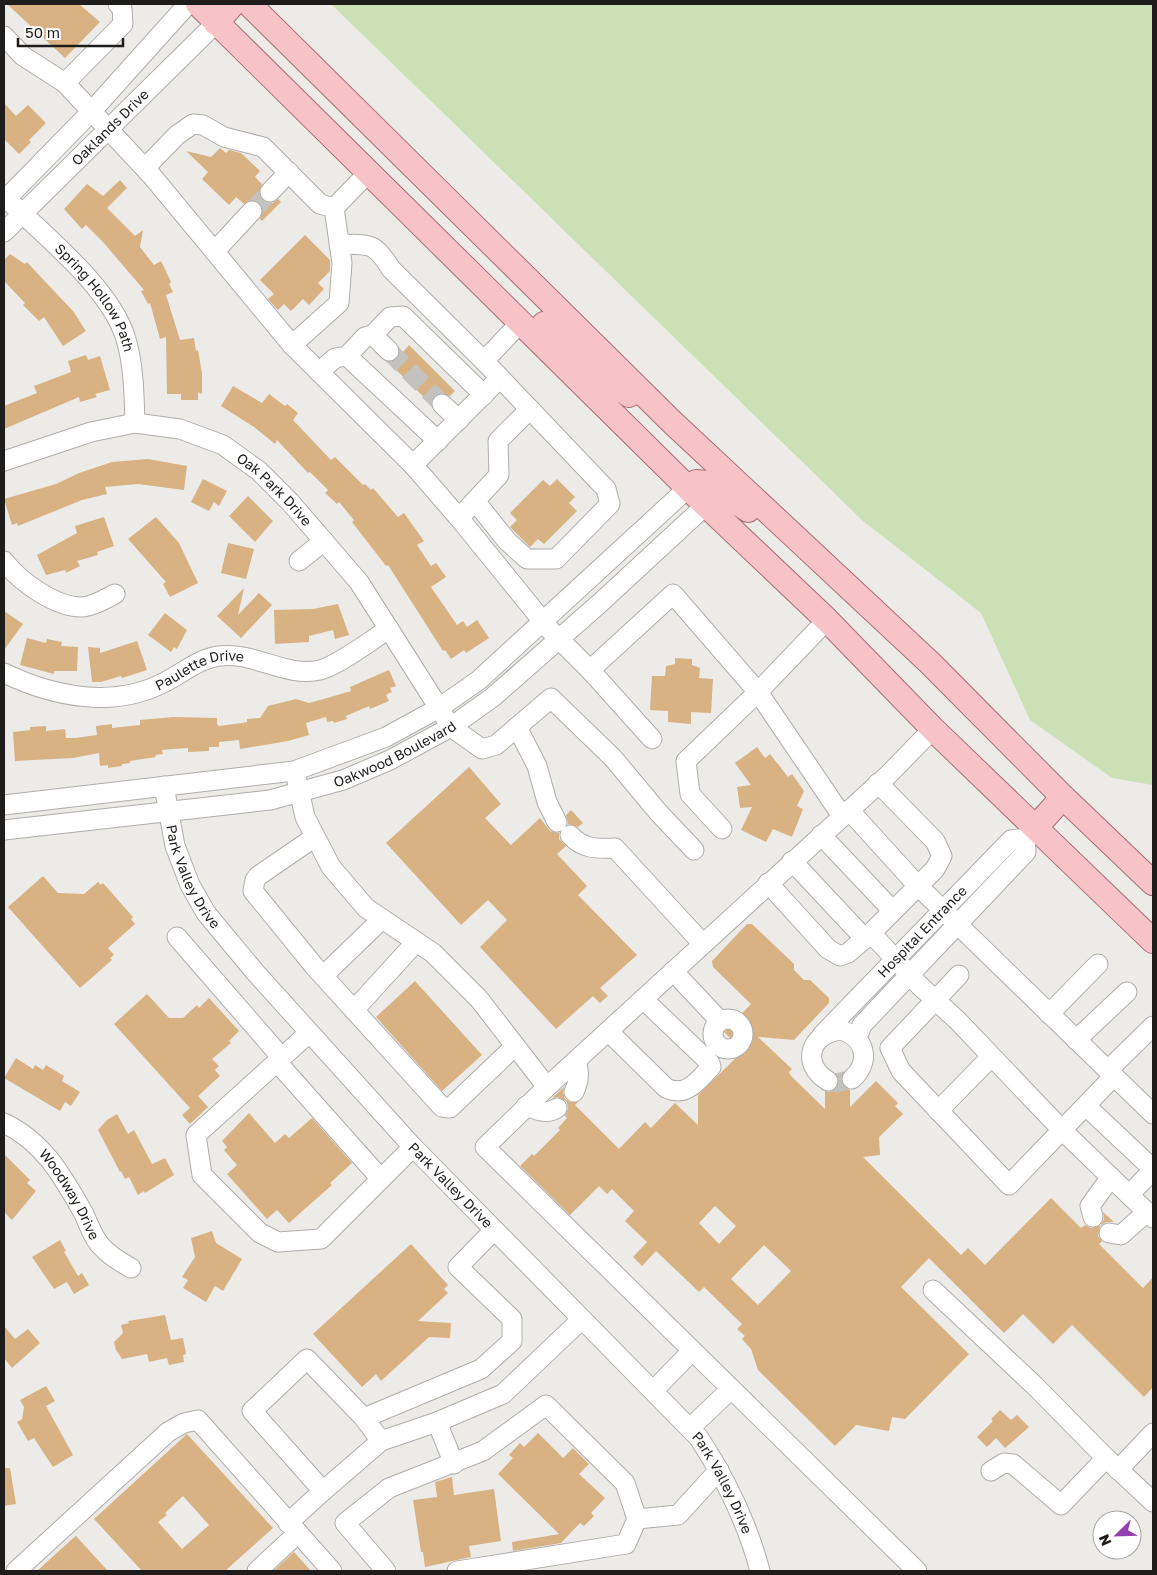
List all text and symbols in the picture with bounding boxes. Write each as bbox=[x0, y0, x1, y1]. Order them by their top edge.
scale bar bbox=[18, 15, 122, 47]
text: 50 m bbox=[25, 23, 60, 41]
street label: Oaklands Drive bbox=[68, 85, 152, 169]
street label: Spring Hollow Path bbox=[52, 240, 138, 353]
street label: Oak Park Drive bbox=[234, 449, 316, 529]
street label: Paulette Drive bbox=[152, 646, 245, 694]
street label: Oakwood Boulevard bbox=[331, 717, 459, 790]
street label: Park Valley Drive bbox=[163, 823, 224, 932]
street label: Hospital Entrance bbox=[874, 882, 970, 980]
street label: Park Valley Drive bbox=[405, 1139, 497, 1231]
street label: Woodway Drive bbox=[36, 1145, 103, 1243]
street label: Park Valley Drive bbox=[689, 1427, 756, 1536]
north arrow bbox=[1092, 1510, 1142, 1560]
text: N bbox=[1095, 1532, 1114, 1548]

